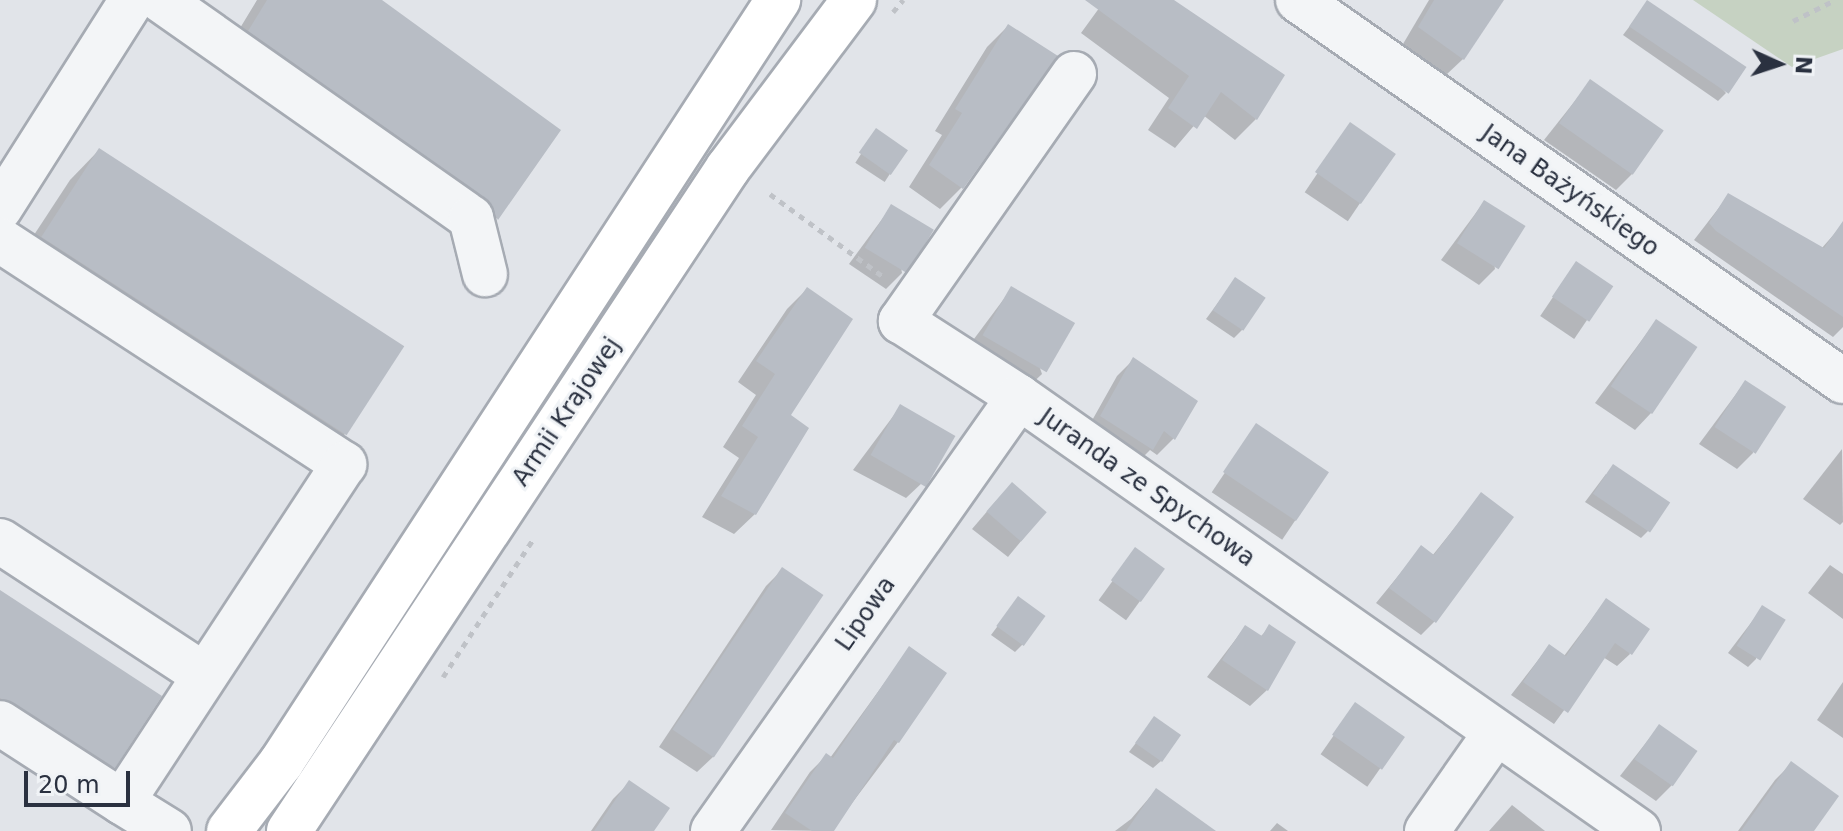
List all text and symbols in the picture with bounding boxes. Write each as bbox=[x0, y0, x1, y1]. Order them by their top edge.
north arrow bbox=[1739, 24, 1819, 104]
text: N bbox=[1791, 55, 1816, 75]
street label: Jana Bażyńskiego bbox=[1476, 119, 1664, 263]
street label: Armii Krajowej bbox=[507, 332, 627, 492]
street label: Juranda ze Spychowa bbox=[1034, 403, 1260, 573]
street label: Lipowa bbox=[830, 571, 902, 657]
scale bar bbox=[28, 755, 134, 805]
text: 20 m bbox=[38, 771, 100, 799]

